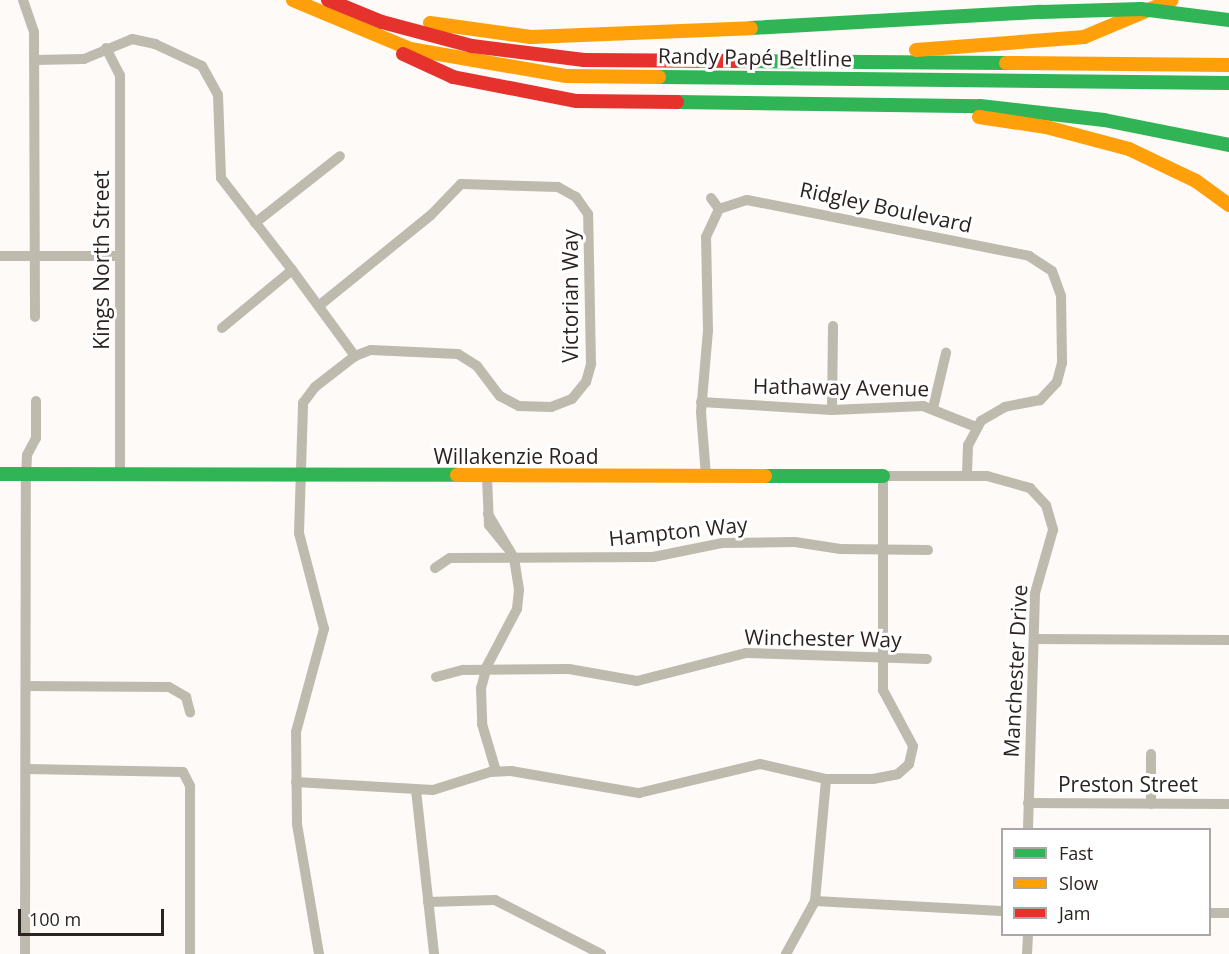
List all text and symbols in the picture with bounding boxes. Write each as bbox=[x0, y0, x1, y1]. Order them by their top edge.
street label: Randy Papé Beltline bbox=[658, 43, 852, 71]
street label: Kings North Street bbox=[88, 170, 114, 350]
street label: Ridgley Boulevard bbox=[798, 176, 974, 238]
street label: Victorian Way bbox=[557, 229, 583, 363]
street label: Hathaway Avenue bbox=[753, 373, 929, 401]
street label: Willakenzie Road bbox=[433, 443, 599, 469]
street label: Hampton Way bbox=[607, 511, 749, 551]
street label: Manchester Drive bbox=[998, 584, 1032, 758]
street label: Winchester Way bbox=[744, 624, 902, 652]
street label: Preston Street bbox=[1058, 771, 1198, 797]
legend bbox=[1001, 828, 1211, 936]
text: Fast bbox=[1059, 841, 1093, 865]
text: Slow bbox=[1059, 871, 1098, 895]
scale bar bbox=[21, 897, 166, 935]
text: Jam bbox=[1059, 901, 1091, 925]
text: 100 m bbox=[29, 907, 81, 931]

